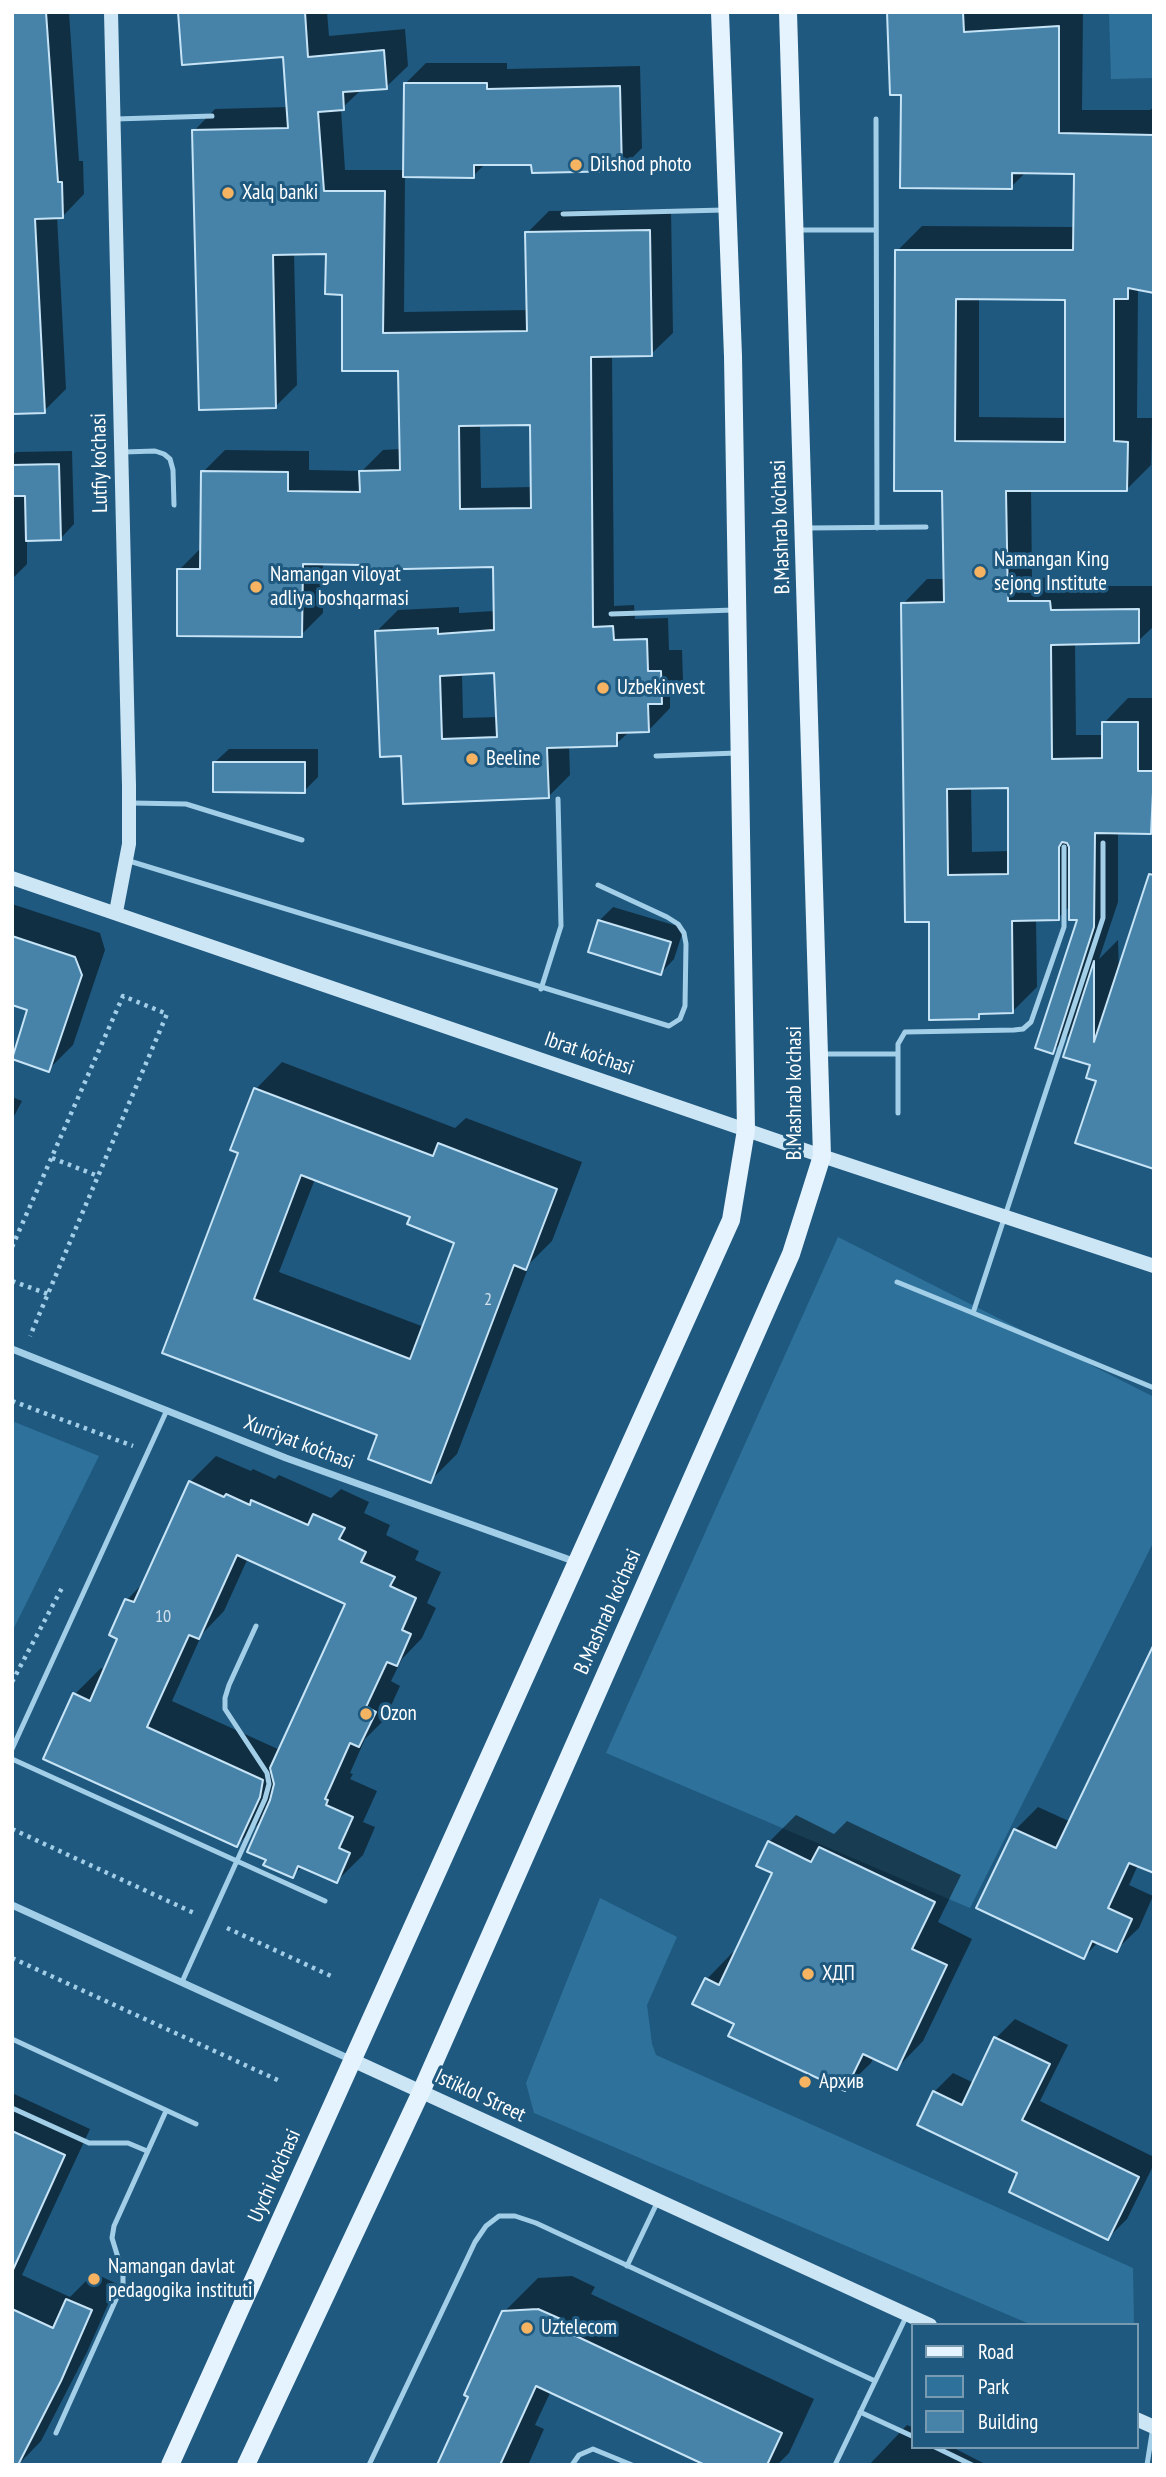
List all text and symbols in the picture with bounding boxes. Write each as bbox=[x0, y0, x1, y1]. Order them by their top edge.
place label: Dilshod photo bbox=[590, 152, 692, 178]
marker: Dilshod photo bbox=[568, 157, 584, 173]
place label: Xalq banki bbox=[242, 180, 318, 206]
marker: Xalq banki bbox=[220, 185, 236, 201]
street label: Lutfiy ko'chasi bbox=[87, 413, 113, 513]
street label: B.Mashrab ko'chasi bbox=[766, 459, 796, 595]
place label: Namangan King sejong Institute bbox=[994, 547, 1109, 597]
place label: Namangan viloyat adliya boshqarmasi bbox=[270, 562, 409, 612]
marker: Namangan King sejong Institute bbox=[972, 564, 988, 580]
marker: Namangan viloyat adliya boshqarmasi bbox=[248, 579, 264, 595]
place label: Uzbekinvest bbox=[617, 675, 705, 701]
marker: Uzbekinvest bbox=[595, 680, 611, 696]
place label: Beeline bbox=[486, 746, 540, 772]
marker: Beeline bbox=[464, 751, 480, 767]
street label: B.Mashrab ko'chasi bbox=[782, 1026, 808, 1160]
street label: Ibrat ko'chasi bbox=[541, 1027, 637, 1081]
house number: 2 bbox=[484, 1289, 492, 1311]
street label: Xurriyat ko‘chasi bbox=[240, 1410, 358, 1476]
street label: B.Mashrab ko'chasi bbox=[569, 1546, 647, 1678]
house number: 10 bbox=[155, 1606, 171, 1628]
place label: Ozon bbox=[380, 1701, 417, 1727]
marker: Ozon bbox=[358, 1706, 374, 1722]
place label: ХДП bbox=[822, 1961, 855, 1987]
marker: ХДП bbox=[800, 1966, 816, 1982]
street label: Istiklol Street bbox=[431, 2064, 529, 2128]
place label: Архив bbox=[819, 2069, 864, 2095]
marker: Архив bbox=[797, 2074, 813, 2090]
street label: Uychi ko’chasi bbox=[243, 2126, 307, 2226]
place label: Namangan davlat pedagogika instituti bbox=[108, 2254, 253, 2304]
marker: Namangan davlat pedagogika instituti bbox=[86, 2271, 102, 2287]
place label: Uztelecom bbox=[541, 2315, 617, 2341]
marker: Uztelecom bbox=[519, 2320, 535, 2336]
legend bbox=[911, 2323, 1138, 2449]
text: Road bbox=[978, 2338, 1014, 2365]
text: Park bbox=[978, 2373, 1009, 2400]
text: Building bbox=[978, 2408, 1038, 2435]

